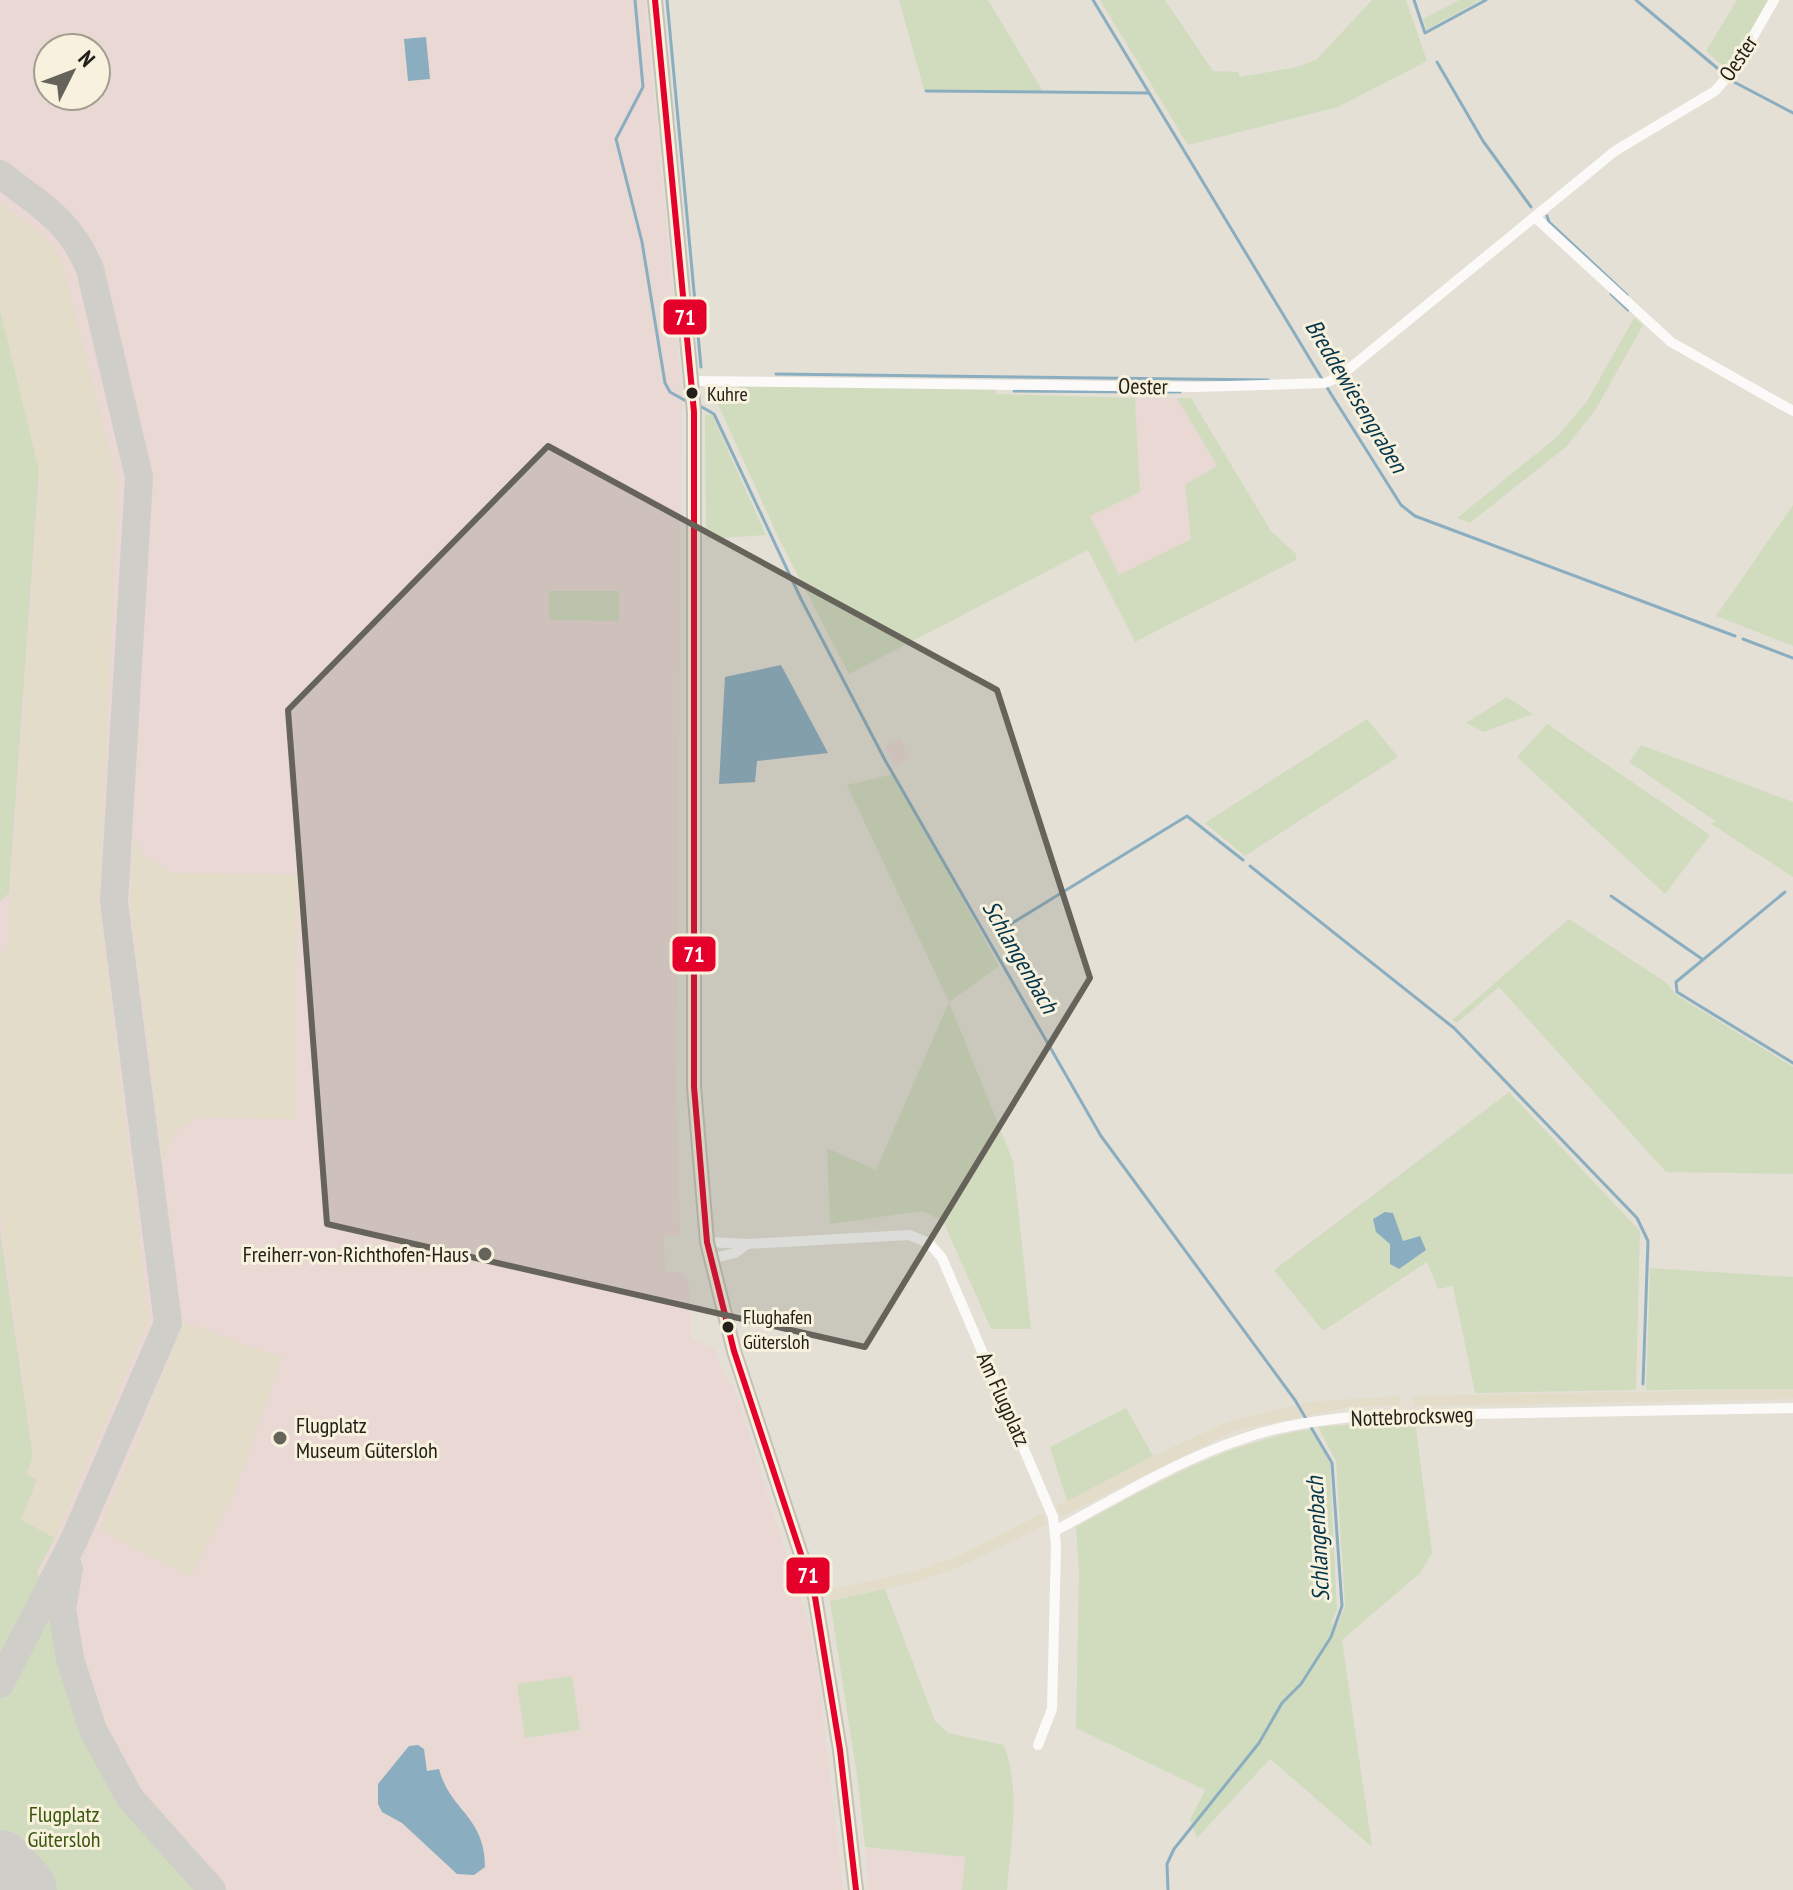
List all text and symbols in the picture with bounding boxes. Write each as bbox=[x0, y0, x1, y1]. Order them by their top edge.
street label: Oester bbox=[1713, 30, 1763, 86]
north arrow bbox=[32, 32, 112, 112]
text: N bbox=[72, 45, 101, 72]
line badge: 71 bbox=[662, 298, 708, 336]
text: 71 bbox=[674, 303, 696, 331]
water label: Breddewiesengraben bbox=[1298, 313, 1415, 479]
street label: Oester bbox=[1118, 372, 1168, 400]
place label: Kuhre bbox=[707, 381, 748, 407]
marker: Kuhre bbox=[684, 385, 700, 401]
water label: Schlangenbach bbox=[976, 895, 1066, 1020]
line badge: 71 bbox=[671, 935, 717, 973]
text: 71 bbox=[683, 940, 705, 968]
place label: Freiherr-von-Richthofen-Haus bbox=[243, 1240, 469, 1268]
marker: Freiherr-von-Richthofen-Haus bbox=[476, 1245, 494, 1263]
place label: Flughafen Gütersloh bbox=[743, 1304, 812, 1355]
marker: Flughafen Gütersloh bbox=[720, 1319, 736, 1335]
street label: Am Flugplatz bbox=[971, 1348, 1037, 1450]
street label: Nottebrocksweg bbox=[1350, 1400, 1474, 1432]
place label: Flugplatz Museum Gütersloh bbox=[296, 1411, 438, 1464]
marker: Flugplatz Museum Gütersloh bbox=[271, 1429, 289, 1447]
water label: Schlangenbach bbox=[1299, 1474, 1336, 1602]
line badge: 71 bbox=[785, 1556, 831, 1595]
text: 71 bbox=[797, 1561, 819, 1589]
park label: Flugplatz Gütersloh bbox=[27, 1800, 101, 1853]

